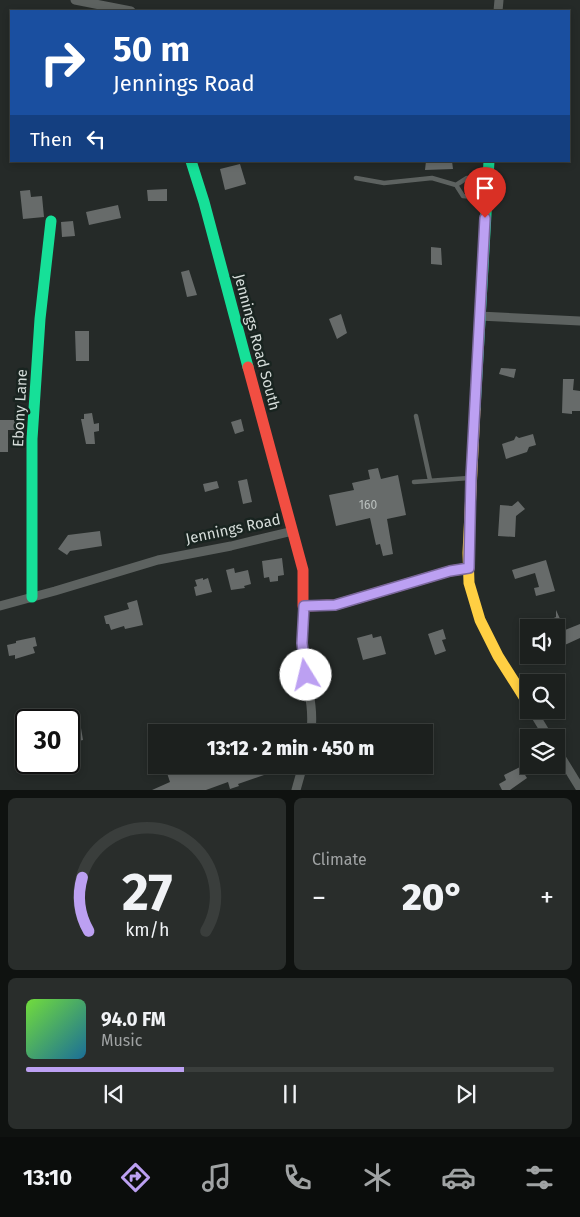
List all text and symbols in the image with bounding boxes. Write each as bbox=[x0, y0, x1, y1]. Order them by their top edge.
text: 50 m bbox=[113, 28, 190, 70]
icon: right bbox=[30, 30, 95, 95]
text: Jennings Road bbox=[113, 70, 255, 97]
icon: left bbox=[82, 125, 110, 153]
text: Then bbox=[30, 128, 72, 151]
pin bbox=[464, 167, 506, 218]
icon: arrive bbox=[471, 174, 499, 202]
street label: Jennings Road South bbox=[230, 272, 284, 412]
street label: Ebony Lane bbox=[9, 368, 31, 448]
house number: 160 bbox=[359, 498, 377, 512]
street label: Jennings Road bbox=[184, 510, 282, 548]
map controls bbox=[520, 619, 565, 774]
button: sound bbox=[520, 619, 565, 664]
position arrow bbox=[279, 648, 331, 700]
button: search bbox=[520, 674, 565, 719]
speed limit sign: 30 bbox=[15, 709, 80, 774]
button: layers bbox=[520, 729, 565, 774]
text: 13:12 · 2 min · 450 m bbox=[207, 737, 374, 760]
text: Climate bbox=[312, 850, 367, 869]
text: 27 bbox=[122, 861, 172, 924]
text: 20° bbox=[402, 874, 464, 920]
text: − bbox=[312, 881, 326, 914]
text: + bbox=[540, 881, 554, 914]
text: km/h bbox=[125, 919, 169, 941]
text: 94.0 FM bbox=[101, 1008, 166, 1031]
text: Music bbox=[101, 1031, 142, 1050]
icon: previous bbox=[100, 1080, 128, 1108]
icon: pause bbox=[276, 1080, 304, 1108]
icon: next bbox=[452, 1080, 480, 1108]
icon: directions bbox=[118, 1160, 153, 1195]
icon: music bbox=[199, 1160, 234, 1195]
icon: phone bbox=[280, 1160, 315, 1195]
icon: climate bbox=[360, 1160, 395, 1195]
icon: car bbox=[441, 1160, 476, 1195]
icon: filters bbox=[522, 1160, 557, 1195]
text: 13:10 bbox=[23, 1164, 72, 1191]

